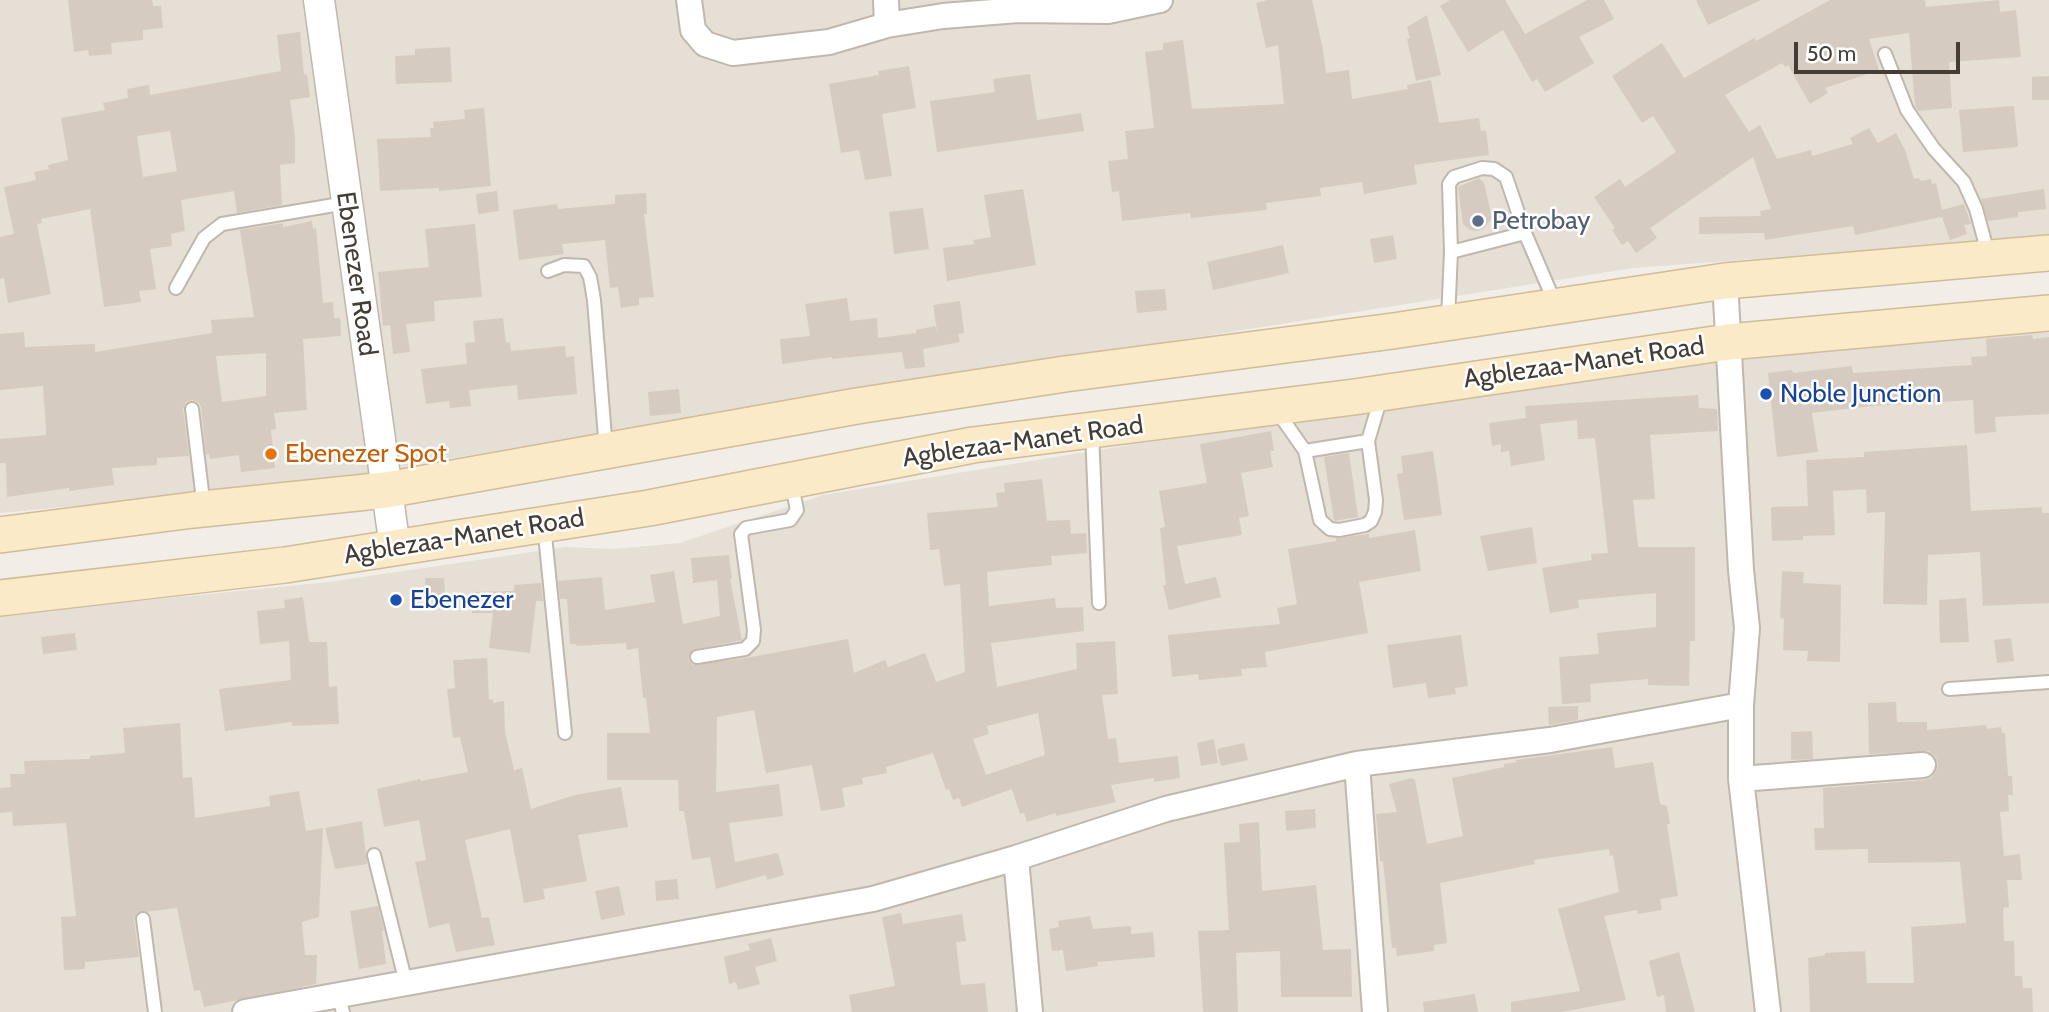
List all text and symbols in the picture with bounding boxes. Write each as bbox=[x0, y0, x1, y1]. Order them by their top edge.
scale bar bbox=[1797, 28, 1963, 72]
text: 50 m bbox=[1807, 41, 1856, 66]
street label: Ebenezer Road bbox=[329, 190, 383, 358]
place label: Petrobay bbox=[1492, 205, 1590, 237]
marker: Petrobay bbox=[1470, 213, 1486, 229]
street label: Agblezaa-Manet Road bbox=[1462, 331, 1706, 395]
place label: Noble Junction bbox=[1780, 378, 1941, 410]
marker: Noble Junction bbox=[1758, 386, 1774, 402]
street label: Agblezaa-Manet Road bbox=[901, 410, 1145, 474]
place label: Ebenezer Spot bbox=[285, 438, 447, 470]
marker: Ebenezer Spot bbox=[263, 446, 279, 462]
street label: Agblezaa-Manet Road bbox=[342, 503, 586, 571]
place label: Ebenezer bbox=[410, 584, 513, 616]
marker: Ebenezer bbox=[388, 592, 404, 608]

